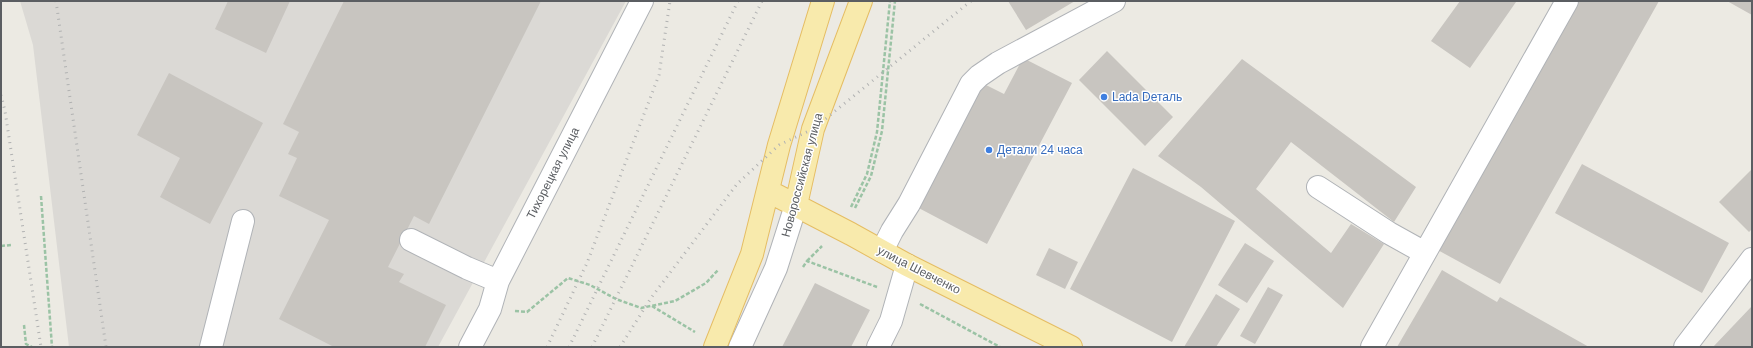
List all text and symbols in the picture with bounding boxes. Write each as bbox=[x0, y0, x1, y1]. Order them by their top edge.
place label: Lada Dеталь bbox=[1112, 90, 1182, 104]
marker: Lada Dеталь bbox=[1099, 92, 1109, 102]
street label: Новороссийская улица bbox=[779, 111, 825, 239]
street label: Тихорецкая улица bbox=[524, 124, 582, 221]
place label: Детали 24 часа bbox=[997, 143, 1083, 157]
marker: Детали 24 часа bbox=[984, 145, 994, 155]
street label: улица Шевченко bbox=[875, 243, 963, 297]

